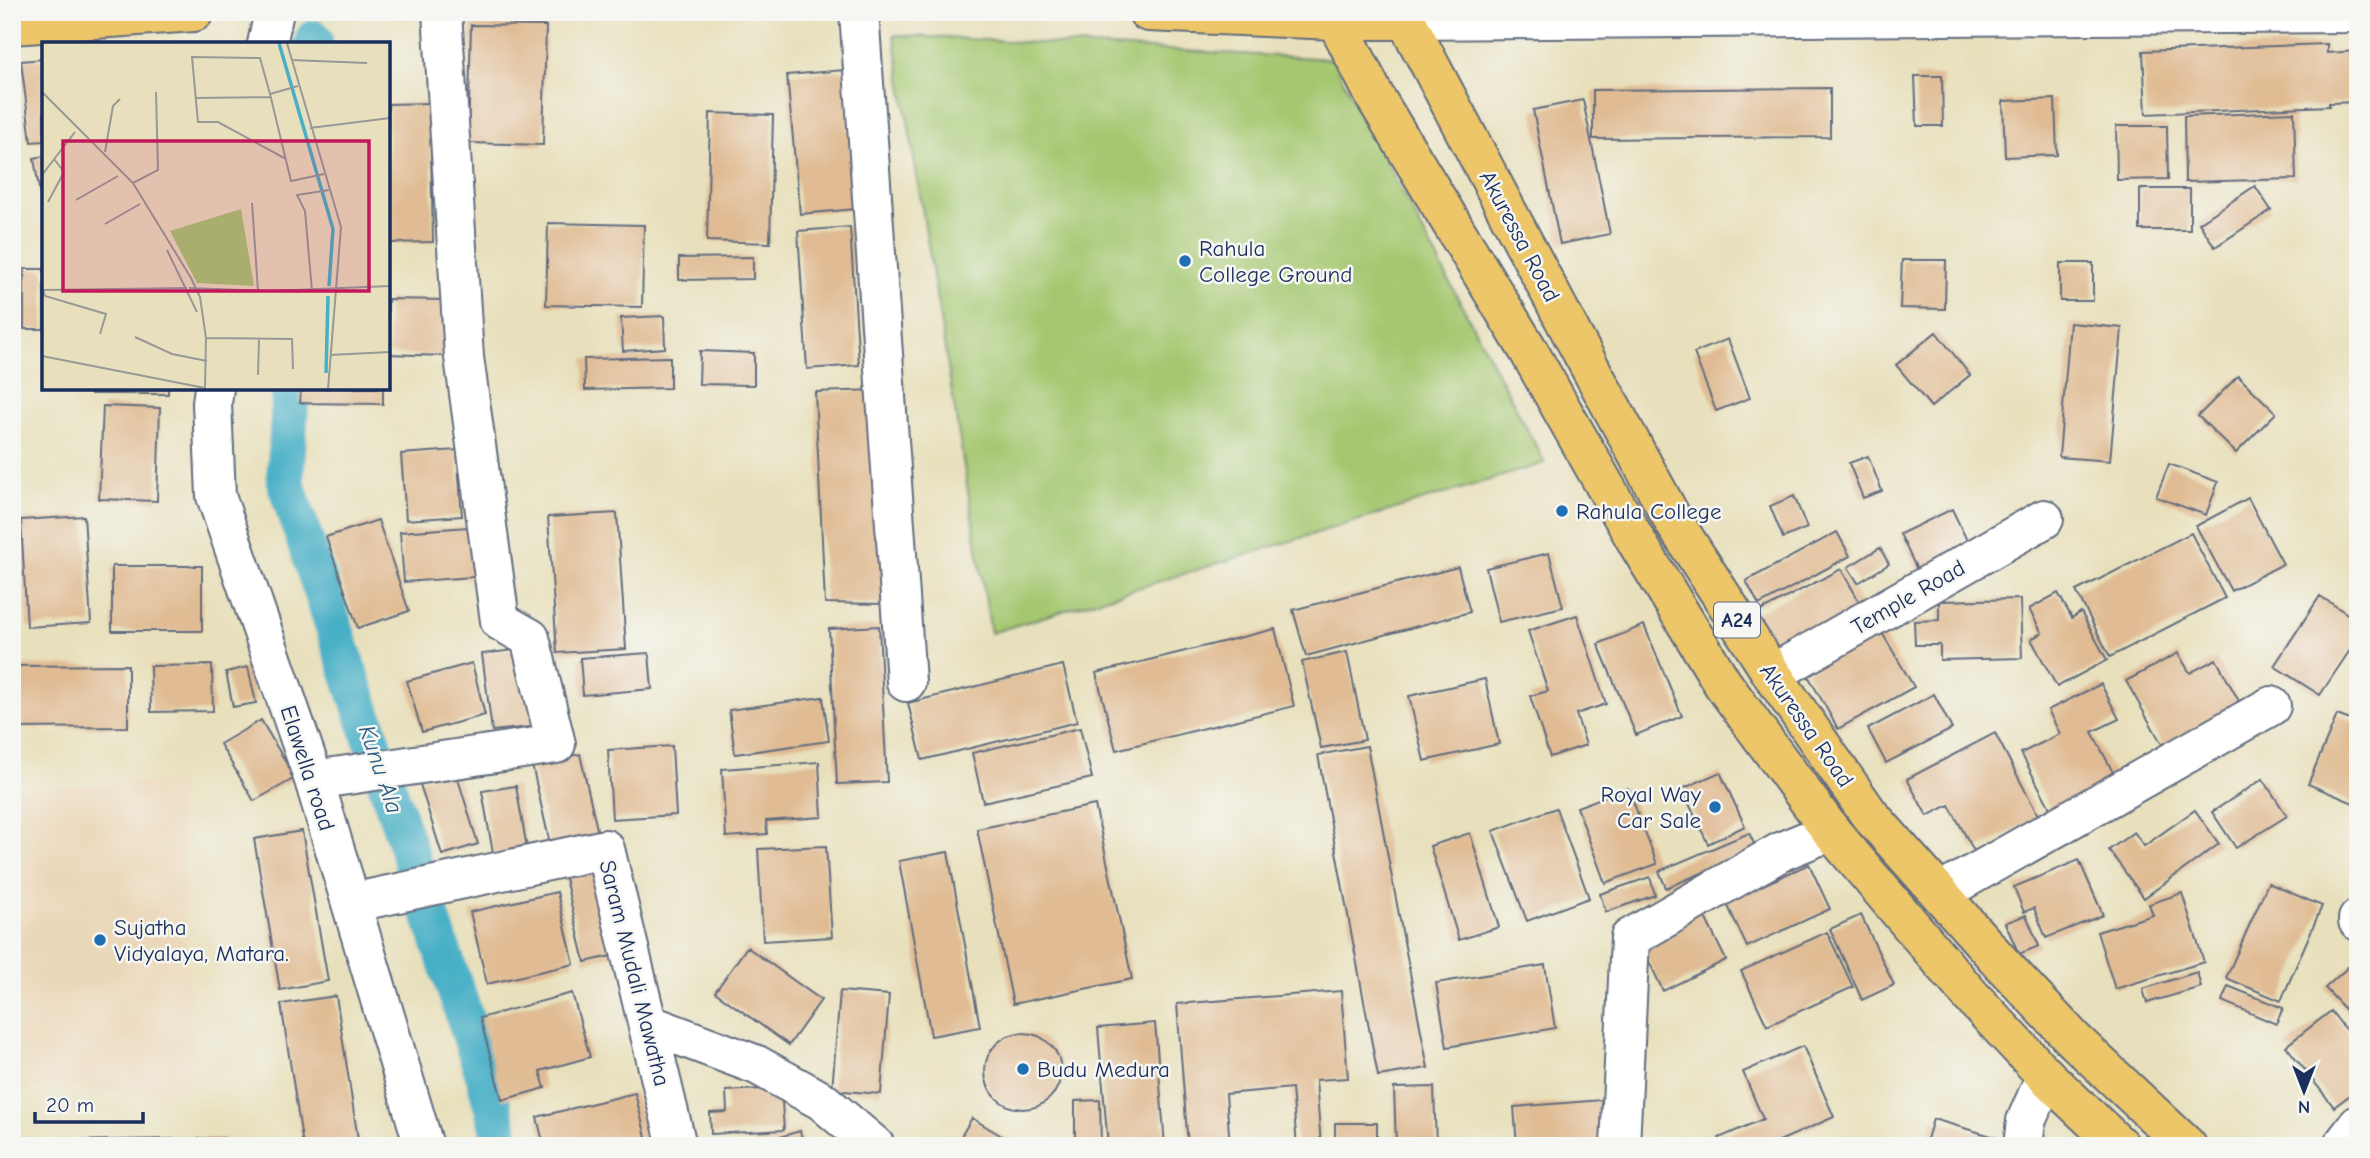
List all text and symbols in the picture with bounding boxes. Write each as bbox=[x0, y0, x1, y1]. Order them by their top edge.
inset map bbox=[42, 42, 390, 390]
street label: Akuressa Road bbox=[1474, 166, 1565, 306]
place label: Rahula College Ground bbox=[1199, 235, 1352, 288]
marker: Rahula College Ground bbox=[1177, 253, 1193, 269]
place label: Rahula College bbox=[1576, 498, 1722, 525]
marker: Rahula College bbox=[1554, 503, 1570, 519]
street label: Temple Road bbox=[1847, 554, 1970, 641]
road number: A24 bbox=[1714, 602, 1760, 638]
street label: Akuressa Road bbox=[1754, 658, 1859, 792]
street label: Elawella road bbox=[275, 702, 340, 834]
water label: Kunu Ala bbox=[353, 721, 409, 817]
place label: Royal Way Car Sale bbox=[1600, 781, 1702, 834]
marker: Royal Way Car Sale bbox=[1707, 799, 1723, 815]
street label: Saram Mudali Mawatha bbox=[593, 857, 676, 1089]
place label: Sujatha Vidyalaya, Matara. bbox=[114, 914, 289, 967]
marker: Sujatha Vidyalaya, Matara. bbox=[92, 932, 108, 948]
place label: Budu Medura bbox=[1037, 1056, 1170, 1083]
north arrow bbox=[2268, 1056, 2338, 1126]
marker: Budu Medura bbox=[1015, 1061, 1031, 1077]
scale bar bbox=[35, 1081, 144, 1125]
text: 20 m bbox=[46, 1093, 94, 1117]
text: N bbox=[2298, 1096, 2310, 1118]

